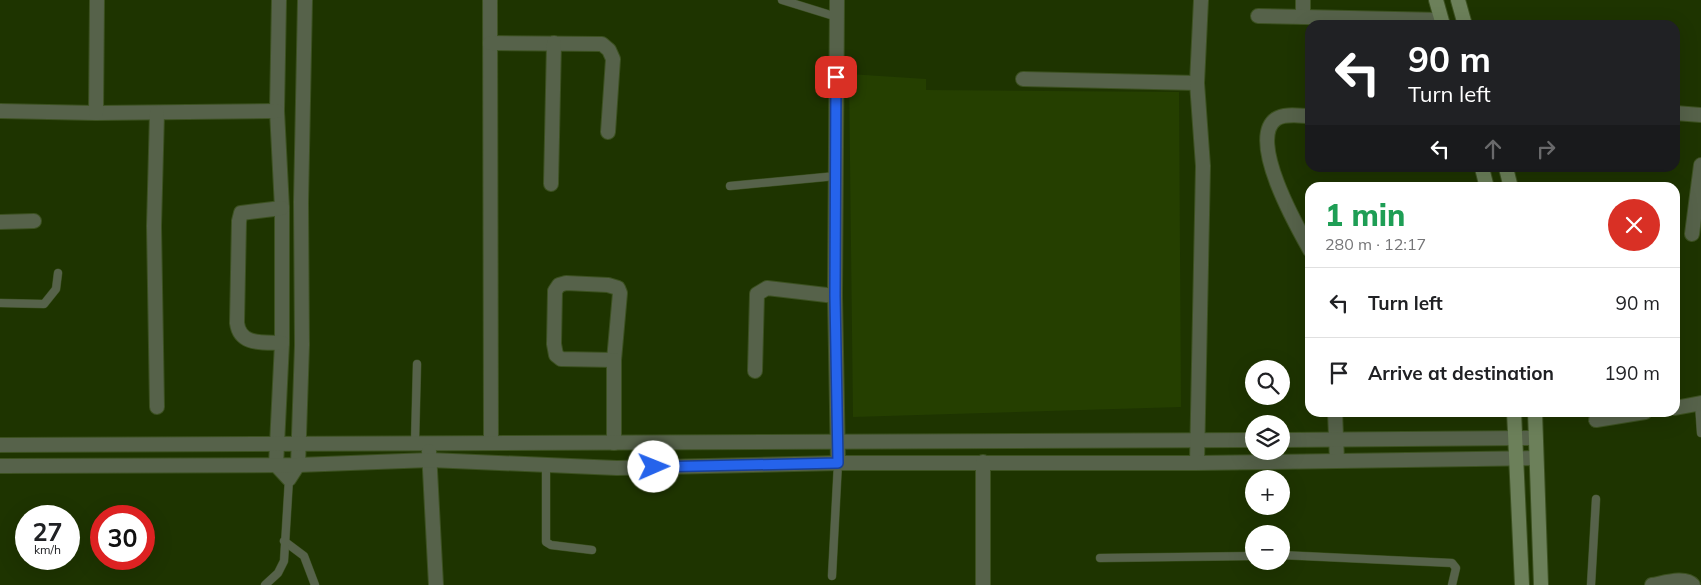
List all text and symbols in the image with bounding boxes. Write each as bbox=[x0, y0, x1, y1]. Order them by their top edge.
text: 90 m bbox=[1408, 37, 1491, 81]
icon: left bbox=[1325, 40, 1390, 105]
pin bbox=[815, 56, 857, 98]
icon: arrive bbox=[822, 63, 850, 91]
text: Turn left bbox=[1408, 80, 1491, 108]
icon: left bbox=[1426, 135, 1454, 163]
icon: ahead bbox=[1479, 135, 1507, 163]
icon: right bbox=[1532, 135, 1560, 163]
text: 1 min bbox=[1325, 196, 1405, 234]
button: close bbox=[1608, 199, 1660, 251]
text: 280 m · 12:17 bbox=[1325, 234, 1426, 254]
icon: left bbox=[1325, 289, 1353, 317]
text: Turn left bbox=[1368, 291, 1443, 315]
text: 90 m bbox=[1616, 291, 1660, 315]
icon: arrive bbox=[1325, 359, 1353, 387]
map controls bbox=[1245, 360, 1290, 570]
button: search bbox=[1245, 360, 1290, 405]
text: Arrive at destination bbox=[1368, 361, 1554, 385]
text: 190 m bbox=[1604, 361, 1660, 385]
button: layers bbox=[1245, 415, 1290, 460]
position arrow bbox=[627, 440, 679, 492]
button: + bbox=[1245, 470, 1290, 515]
speed limit sign: 30 bbox=[90, 505, 155, 570]
text: 27 bbox=[32, 516, 63, 547]
button: − bbox=[1245, 525, 1290, 570]
text: km/h bbox=[34, 542, 61, 557]

